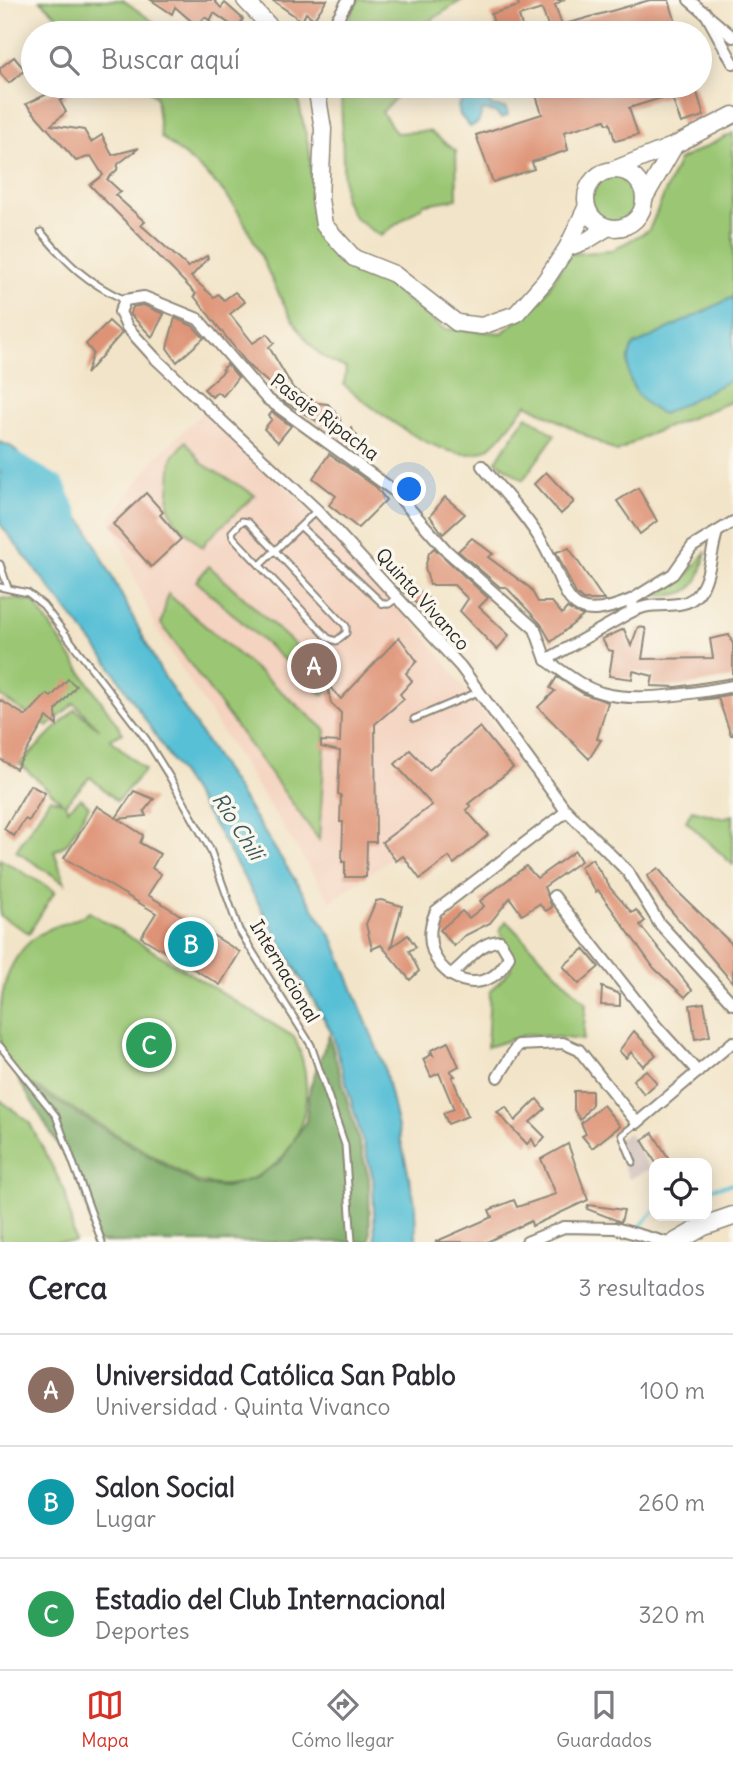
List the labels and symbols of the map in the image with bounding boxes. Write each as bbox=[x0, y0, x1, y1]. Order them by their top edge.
street label: Pasaje Ripacha bbox=[266, 368, 384, 466]
your location bbox=[392, 472, 426, 506]
street label: Quinta Vivanco bbox=[371, 543, 475, 655]
pin: A bbox=[291, 640, 337, 692]
water label: Río Chili bbox=[206, 787, 271, 867]
street label: Internacional bbox=[245, 915, 325, 1027]
pin: B bbox=[168, 918, 214, 970]
pin: C bbox=[126, 1019, 172, 1071]

